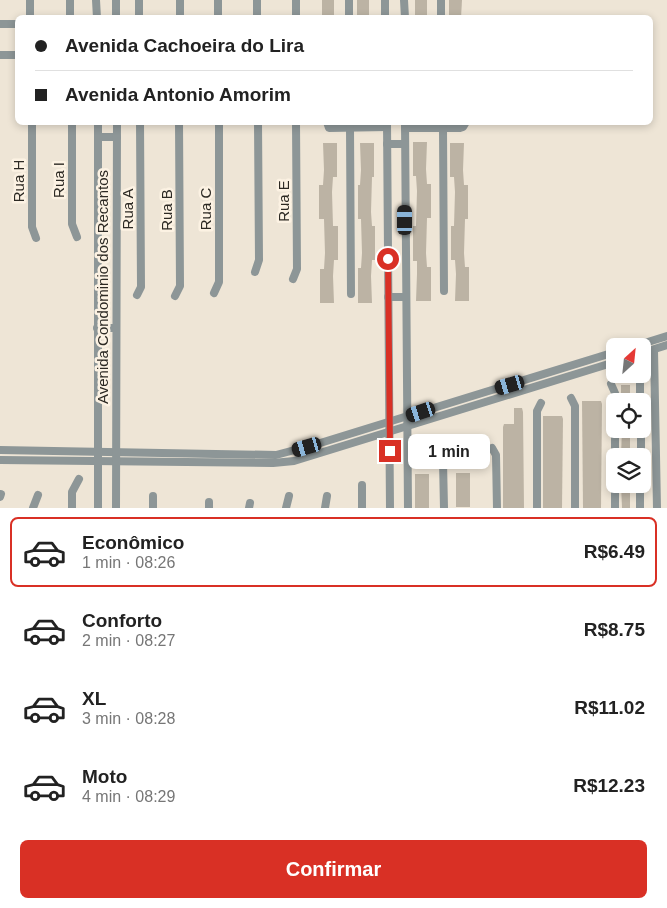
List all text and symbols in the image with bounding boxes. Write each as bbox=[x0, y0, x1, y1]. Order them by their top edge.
text: Avenida Cachoeira do Lira bbox=[65, 35, 304, 56]
text: Avenida Antonio Amorim bbox=[65, 84, 291, 105]
street label: Rua H bbox=[10, 160, 27, 202]
street label: Rua I bbox=[50, 162, 67, 198]
street label: Avenida Condominio dos Recantos bbox=[94, 170, 111, 404]
street label: Rua E bbox=[275, 180, 292, 222]
street label: Rua C bbox=[197, 188, 214, 230]
street label: Rua A bbox=[119, 189, 136, 229]
street label: Rua B bbox=[158, 189, 175, 231]
car bbox=[397, 205, 412, 235]
route start bbox=[377, 248, 399, 270]
north arrow bbox=[606, 338, 651, 382]
map controls bbox=[606, 338, 651, 493]
car bbox=[493, 374, 526, 396]
button: locate bbox=[606, 393, 651, 438]
car bbox=[404, 400, 437, 424]
callout: 1 min bbox=[408, 434, 490, 468]
car bbox=[290, 436, 323, 458]
route end bbox=[379, 440, 401, 462]
text: 1 min bbox=[428, 443, 470, 460]
button: layers bbox=[606, 448, 651, 493]
icon: car bbox=[22, 530, 67, 575]
text: Econômico bbox=[82, 532, 184, 553]
text: R$6.49 bbox=[584, 541, 645, 562]
text: 1 min · 08:26 bbox=[82, 554, 175, 571]
icon: car bbox=[22, 608, 67, 653]
text: Conforto bbox=[82, 610, 162, 631]
text: R$8.75 bbox=[584, 619, 645, 640]
text: 2 min · 08:27 bbox=[82, 632, 175, 649]
icon: car bbox=[22, 686, 67, 731]
text: XL bbox=[82, 688, 106, 709]
text: R$11.02 bbox=[574, 697, 645, 718]
text: 3 min · 08:28 bbox=[82, 710, 175, 727]
icon: car bbox=[22, 764, 67, 809]
text: Moto bbox=[82, 766, 127, 787]
text: R$12.23 bbox=[573, 775, 645, 796]
text: 4 min · 08:29 bbox=[82, 788, 175, 805]
button: Confirmar bbox=[20, 840, 647, 898]

